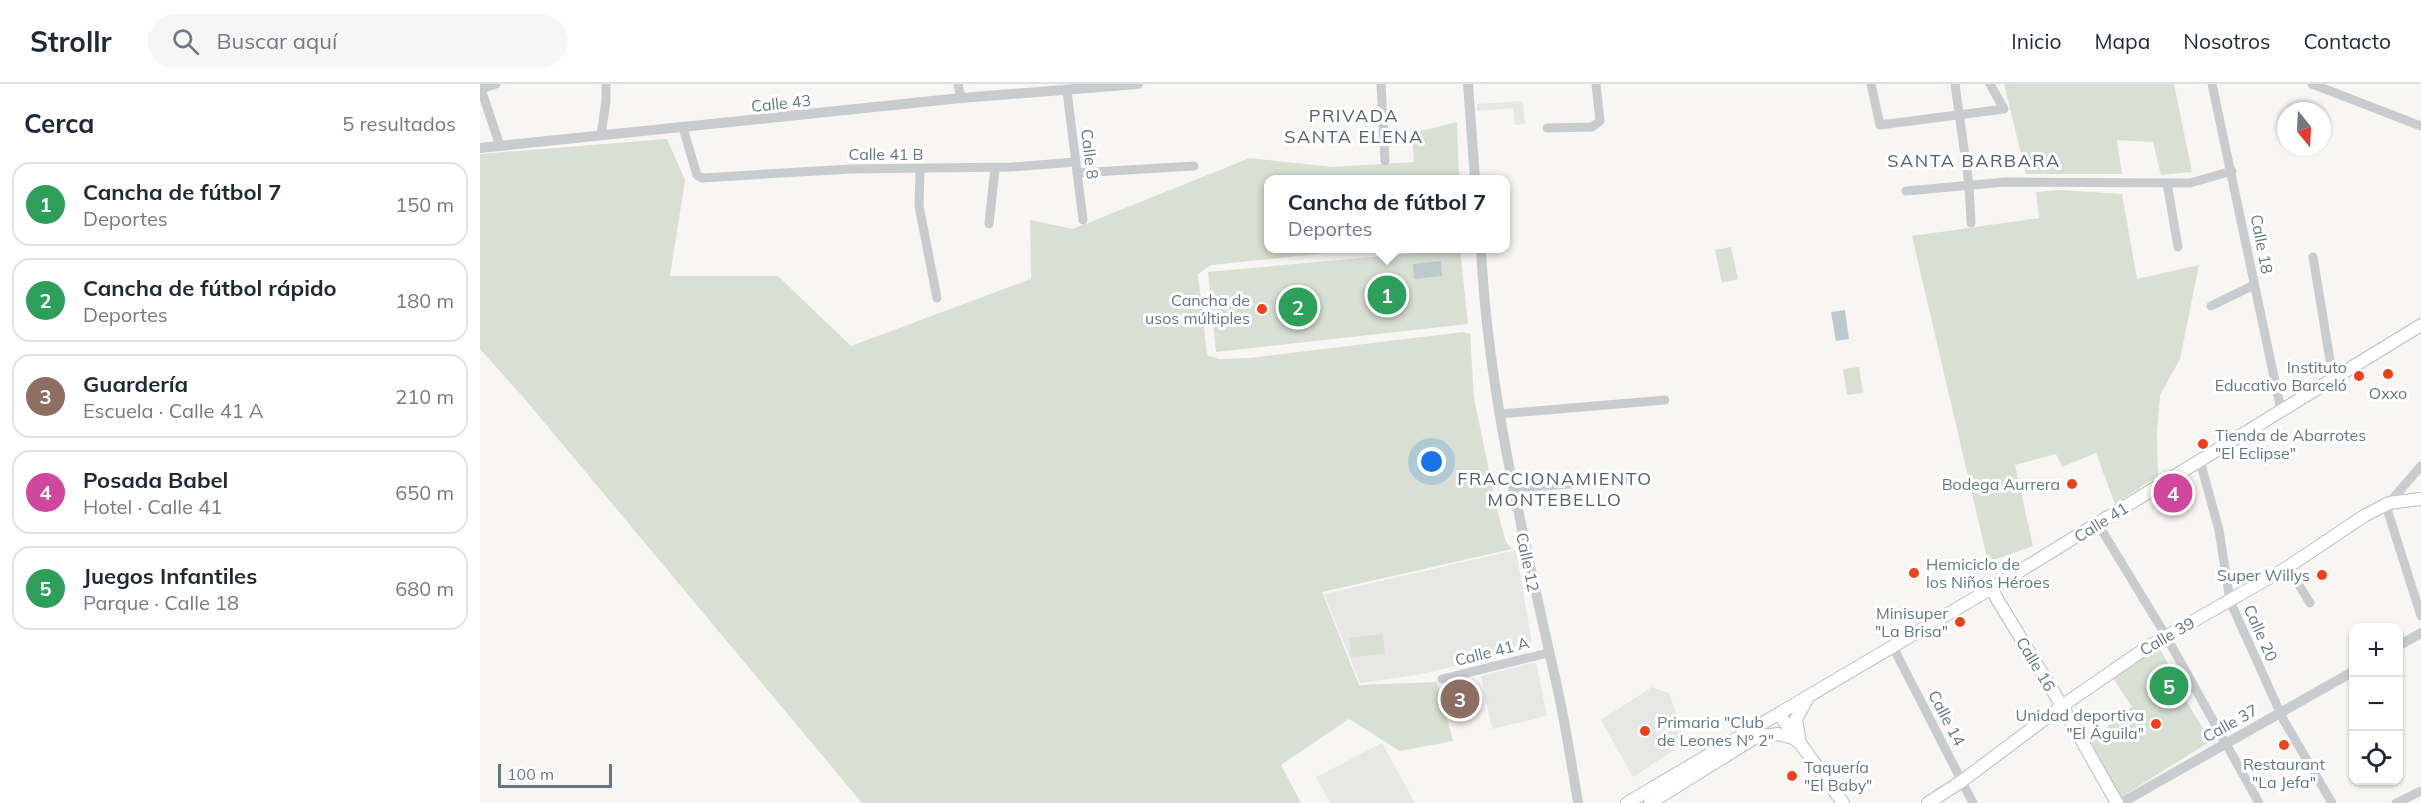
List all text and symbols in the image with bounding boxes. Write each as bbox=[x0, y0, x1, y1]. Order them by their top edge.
search box bbox=[148, 14, 568, 68]
text: Strollr bbox=[30, 24, 112, 59]
icon: search bbox=[169, 25, 202, 58]
text: Buscar aquí bbox=[217, 27, 337, 55]
text: Inicio bbox=[2011, 28, 2061, 54]
text: Mapa bbox=[2094, 28, 2150, 54]
text: Nosotros bbox=[2183, 28, 2270, 54]
text: Contacto bbox=[2303, 28, 2391, 54]
street label: Calle 43 bbox=[750, 90, 812, 116]
north arrow bbox=[2277, 102, 2331, 156]
district label: PRIVADA SANTA ELENA bbox=[1284, 104, 1424, 148]
text: Cerca bbox=[24, 107, 94, 140]
text: 5 resultados bbox=[342, 111, 456, 136]
street label: Calle 8 bbox=[1077, 128, 1103, 180]
street label: Calle 41 B bbox=[848, 144, 924, 164]
district label: SANTA BARBARA bbox=[1887, 149, 2061, 172]
popup bbox=[1264, 175, 1510, 253]
text: Cancha de fútbol 7 bbox=[83, 178, 282, 206]
text: Cancha de fútbol 7 bbox=[1288, 188, 1486, 216]
text: 1 bbox=[40, 192, 52, 217]
text: 150 m bbox=[395, 192, 454, 217]
text: Deportes bbox=[83, 206, 168, 231]
street label: Calle 18 bbox=[2246, 213, 2278, 275]
text: Deportes bbox=[1288, 216, 1372, 241]
pin: 1 bbox=[1368, 272, 1406, 318]
text: Cancha de fútbol rápido bbox=[83, 274, 337, 302]
pin: 2 bbox=[1278, 284, 1318, 330]
text: 2 bbox=[40, 288, 52, 313]
text: 180 m bbox=[395, 288, 454, 313]
place label: Cancha de usos múltiples bbox=[1145, 290, 1250, 328]
text: Deportes bbox=[83, 302, 168, 327]
marker: Cancha de usos múltiples bbox=[1255, 302, 1269, 316]
place label: Instituto Educativo Barceló bbox=[2215, 357, 2347, 395]
marker: Oxxo bbox=[2381, 367, 2395, 381]
marker: Instituto Educativo Barceló bbox=[2352, 369, 2366, 383]
text: Guardería bbox=[83, 370, 188, 398]
place label: Oxxo bbox=[2369, 383, 2407, 403]
text: 3 bbox=[40, 384, 52, 409]
text: 210 m bbox=[395, 384, 454, 409]
text: Escuela · Calle 41 A bbox=[83, 398, 264, 423]
place label: Tienda de Abarrotes "El Eclipse" bbox=[2215, 425, 2366, 463]
marker: Tienda de Abarrotes "El Eclipse" bbox=[2196, 437, 2210, 451]
your location bbox=[1417, 447, 1446, 476]
text: Posada Babel bbox=[83, 466, 228, 494]
district label: FRACCIONAMIENTO MONTEBELLO bbox=[1457, 467, 1653, 511]
pin: 4 bbox=[2154, 470, 2192, 516]
place label: Bodega Aurrera bbox=[1942, 474, 2060, 494]
marker: Bodega Aurrera bbox=[2065, 477, 2079, 491]
text: 4 bbox=[40, 480, 52, 505]
text: 650 m bbox=[395, 480, 454, 505]
text: Hotel · Calle 41 bbox=[83, 494, 222, 519]
street label: Calle 41 bbox=[2070, 498, 2132, 546]
street label: Calle 12 bbox=[1512, 531, 1544, 593]
place label: Hemiciclo de los Niños Héroes bbox=[1926, 554, 2050, 592]
text: Juegos Infantiles bbox=[83, 562, 257, 590]
place label: Super Willys bbox=[2217, 565, 2310, 585]
marker: Hemiciclo de los Niños Héroes bbox=[1907, 566, 1921, 580]
marker: Super Willys bbox=[2315, 568, 2329, 582]
text: 5 bbox=[40, 576, 52, 601]
text: 680 m bbox=[395, 576, 454, 601]
text: Parque · Calle 18 bbox=[83, 590, 239, 615]
street label: Calle 20 bbox=[2240, 602, 2282, 664]
place label: Minisuper "La Brisa" bbox=[1875, 603, 1948, 641]
street label: Calle 39 bbox=[2136, 612, 2198, 660]
marker: Minisuper "La Brisa" bbox=[1953, 615, 1967, 629]
map controls bbox=[2349, 623, 2403, 785]
button: + bbox=[2349, 623, 2403, 677]
street label: Calle 41 A bbox=[1453, 632, 1531, 670]
street label: Calle 16 bbox=[2012, 633, 2060, 695]
pin: 5 bbox=[2150, 664, 2188, 708]
pin: 3 bbox=[1440, 676, 1480, 722]
button: − bbox=[2349, 677, 2403, 731]
street label: Calle 14 bbox=[1924, 687, 1970, 750]
street label: Calle 37 bbox=[2199, 700, 2261, 746]
place label: Unidad deportiva "El Águila" bbox=[2016, 705, 2144, 743]
place label: Primaria "Club de Leones N° 2" bbox=[1657, 712, 1774, 750]
marker: Unidad deportiva "El Águila" bbox=[2149, 717, 2163, 731]
marker: Primaria "Club de Leones N° 2" bbox=[1638, 724, 1652, 738]
button: locate bbox=[2349, 731, 2403, 785]
marker: Restaurant "La Jefa" bbox=[2277, 738, 2291, 752]
place label: Restaurant "La Jefa" bbox=[2243, 754, 2325, 792]
place label: Taquería "El Baby" bbox=[1804, 757, 1872, 795]
scale bar bbox=[498, 761, 612, 788]
text: 100 m bbox=[507, 764, 554, 784]
marker: Taquería "El Baby" bbox=[1785, 769, 1799, 783]

